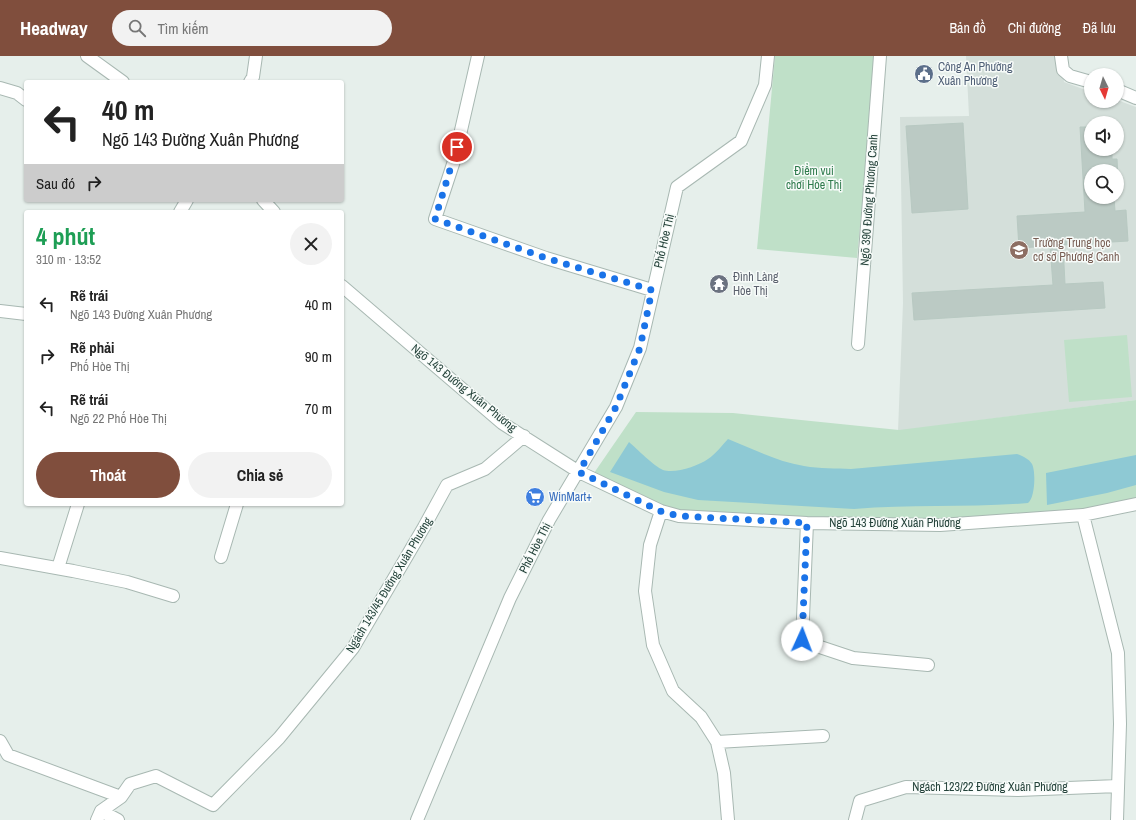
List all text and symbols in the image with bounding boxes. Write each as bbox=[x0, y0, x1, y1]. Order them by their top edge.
search box bbox=[112, 10, 392, 46]
text: Headway bbox=[20, 15, 88, 41]
icon: search bbox=[126, 17, 148, 39]
text: Tìm kiếm bbox=[158, 18, 209, 39]
text: Bản đồ bbox=[949, 19, 986, 37]
text: Chỉ đường bbox=[1008, 19, 1061, 37]
text: Đã lưu bbox=[1083, 19, 1116, 37]
place label: Công An Phường Xuân Phương bbox=[938, 59, 1013, 89]
public building icon: Công An Phường Xuân Phương bbox=[913, 63, 935, 85]
north arrow bbox=[1084, 68, 1124, 108]
map controls bbox=[1084, 68, 1124, 204]
text: 40 m bbox=[102, 91, 154, 129]
icon: left bbox=[36, 96, 88, 148]
button: sound bbox=[1084, 116, 1124, 156]
text: Ngõ 143 Đường Xuân Phương bbox=[102, 127, 299, 152]
pin bbox=[440, 130, 474, 164]
street label: Ngõ 390 Đường Phương Canh bbox=[856, 134, 882, 266]
icon: arrive bbox=[446, 136, 468, 158]
park label: Điểm vui chơi Hòe Thị bbox=[786, 163, 842, 193]
button: search bbox=[1084, 164, 1124, 204]
icon: right bbox=[83, 172, 105, 194]
text: Sau đó bbox=[36, 173, 75, 194]
street label: Phố Hòe Thị bbox=[650, 212, 678, 270]
text: 4 phút bbox=[36, 220, 95, 252]
button: close bbox=[290, 223, 332, 265]
place label: Trường Trung học cơ sở Phương Canh bbox=[1033, 235, 1119, 265]
school or university icon: Trường Trung học cơ sở Phương Canh bbox=[1008, 239, 1030, 261]
text: 310 m · 13:52 bbox=[36, 251, 101, 268]
place label: Đình Làng Hòe Thị bbox=[733, 269, 779, 299]
temple icon: Đình Làng Hòe Thị bbox=[708, 273, 730, 295]
text: Rẽ trái bbox=[70, 285, 108, 306]
icon: left bbox=[36, 293, 58, 315]
text: 40 m bbox=[305, 294, 332, 315]
text: Ngõ 143 Đường Xuân Phương bbox=[70, 306, 212, 323]
text: Rẽ phải bbox=[70, 337, 114, 358]
street label: Ngõ 143 Đường Xuân Phương bbox=[408, 340, 520, 436]
icon: right bbox=[36, 345, 58, 367]
text: 90 m bbox=[305, 346, 332, 367]
text: Phố Hòe Thị bbox=[70, 358, 130, 375]
text: Rẽ trái bbox=[70, 389, 108, 410]
icon: left bbox=[36, 397, 58, 419]
text: 70 m bbox=[305, 398, 332, 419]
text: Ngõ 22 Phố Hòe Thị bbox=[70, 410, 167, 427]
button: Thoát bbox=[36, 452, 180, 498]
button: Chia sẻ bbox=[188, 452, 332, 498]
supermarket icon: WinMart+ bbox=[524, 486, 546, 508]
place label: WinMart+ bbox=[549, 489, 592, 505]
street label: Ngách 143/45 Đường Xuân Phương bbox=[342, 514, 436, 656]
street label: Ngõ 143 Đường Xuân Phương bbox=[829, 515, 961, 531]
street label: Phố Hòe Thị bbox=[515, 520, 555, 576]
position arrow bbox=[781, 619, 823, 661]
street label: Ngách 123/22 Đường Xuân Phương bbox=[912, 779, 1068, 795]

